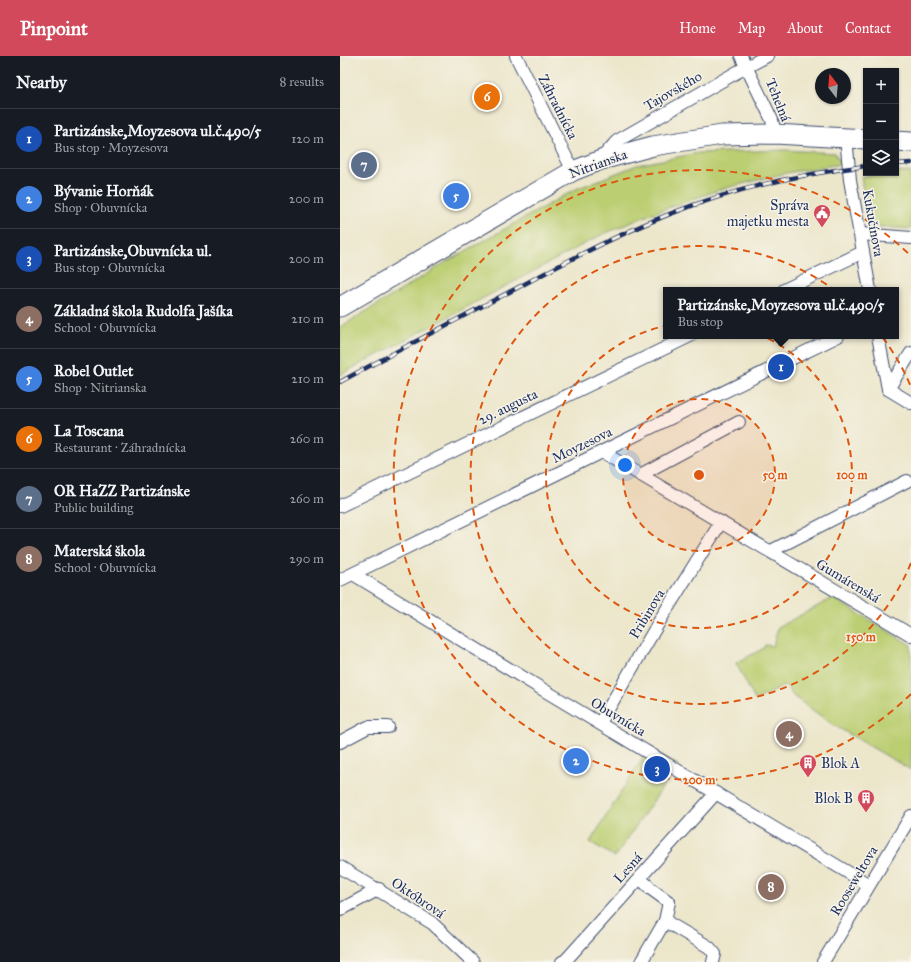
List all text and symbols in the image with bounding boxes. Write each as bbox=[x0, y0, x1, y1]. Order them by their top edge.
text: Pinpoint bbox=[20, 17, 88, 40]
text: Home bbox=[679, 20, 716, 37]
text: Map bbox=[738, 20, 765, 37]
text: About bbox=[787, 20, 823, 37]
text: Contact bbox=[845, 20, 891, 37]
street label: Tajovského bbox=[641, 68, 705, 114]
north arrow bbox=[815, 68, 851, 104]
map controls bbox=[863, 68, 899, 176]
button: + bbox=[863, 68, 899, 104]
text: Nearby bbox=[16, 72, 67, 93]
street label: Záhradnícka bbox=[534, 72, 582, 142]
text: 8 results bbox=[280, 74, 324, 90]
street label: Tehelná bbox=[762, 76, 794, 124]
pin: 6 bbox=[474, 82, 500, 112]
button: − bbox=[863, 104, 899, 140]
text: Partizánske,Moyzesova ul.č.490/5 bbox=[54, 122, 261, 140]
text: 1 bbox=[26, 131, 32, 147]
text: 120 m bbox=[291, 131, 324, 147]
text: Bus stop · Moyzesova bbox=[54, 140, 168, 156]
button: layers bbox=[863, 140, 899, 176]
street label: Nitrianska bbox=[567, 146, 629, 182]
pin: 7 bbox=[351, 150, 377, 180]
pin: 5 bbox=[443, 181, 469, 211]
text: Bývanie Horňák bbox=[54, 182, 154, 200]
street label: Kukučínova bbox=[859, 188, 887, 258]
text: 2 bbox=[26, 191, 32, 207]
text: 200 m bbox=[289, 191, 324, 207]
place label: Správa majetku mesta bbox=[727, 197, 809, 230]
text: Shop · Obuvnícka bbox=[54, 200, 147, 216]
public building icon: Správa majetku mesta bbox=[812, 203, 832, 228]
text: Partizánske,Obuvnícka ul. bbox=[54, 242, 212, 260]
text: 3 bbox=[26, 251, 32, 267]
text: 200 m bbox=[289, 251, 324, 267]
text: Bus stop · Obuvnícka bbox=[54, 260, 165, 276]
popup bbox=[663, 287, 899, 339]
text: Partizánske,Moyzesova ul.č.490/5 bbox=[677, 296, 885, 314]
text: Základná škola Rudolfa Jašíka bbox=[54, 302, 233, 320]
text: 4 bbox=[25, 311, 33, 327]
text: 210 m bbox=[291, 311, 324, 327]
text: Bus stop bbox=[677, 314, 723, 330]
text: School · Obuvnícka bbox=[54, 320, 156, 336]
pin: 1 bbox=[768, 352, 794, 382]
text: Robel Outlet bbox=[54, 362, 133, 380]
text: 5 bbox=[26, 371, 32, 387]
text: 210 m bbox=[291, 371, 324, 387]
text: Shop · Nitrianska bbox=[54, 380, 147, 396]
street label: 29. augusta bbox=[476, 385, 540, 429]
text: La Toscana bbox=[54, 422, 124, 440]
street label: Moyzesova bbox=[549, 423, 615, 467]
text: 6 bbox=[26, 431, 32, 447]
text: 260 m bbox=[290, 431, 324, 447]
text: Restaurant · Záhradnícka bbox=[54, 440, 186, 456]
your location bbox=[615, 455, 635, 475]
centre of rings bbox=[692, 468, 706, 482]
text: 50 m bbox=[762, 468, 789, 482]
text: 100 m bbox=[836, 468, 869, 482]
text: OR HaZZ Partizánske bbox=[54, 482, 190, 500]
text: 7 bbox=[26, 491, 32, 507]
text: 260 m bbox=[290, 491, 324, 507]
text: Public building bbox=[54, 500, 133, 516]
text: Materská škola bbox=[54, 542, 145, 560]
text: 8 bbox=[26, 551, 32, 567]
text: 290 m bbox=[289, 551, 324, 567]
street label: Gumárenská bbox=[813, 555, 883, 607]
text: School · Obuvnícka bbox=[54, 560, 156, 576]
street label: Pribinova bbox=[626, 586, 668, 642]
text: 150 m bbox=[846, 630, 877, 644]
street label: Obuvnícka bbox=[587, 694, 649, 740]
pin: 4 bbox=[776, 719, 802, 749]
pin: 2 bbox=[563, 746, 589, 776]
building icon: Blok A bbox=[798, 753, 818, 778]
pin: 3 bbox=[644, 754, 670, 784]
place label: Blok A bbox=[821, 755, 861, 772]
text: 200 m bbox=[683, 773, 716, 787]
building icon: Blok B bbox=[856, 788, 876, 813]
place label: Blok B bbox=[814, 790, 853, 807]
street label: Rooseweltova bbox=[827, 843, 881, 919]
street label: Lesná bbox=[610, 849, 646, 887]
pin: 8 bbox=[758, 872, 784, 902]
street label: Októbrová bbox=[388, 874, 448, 922]

